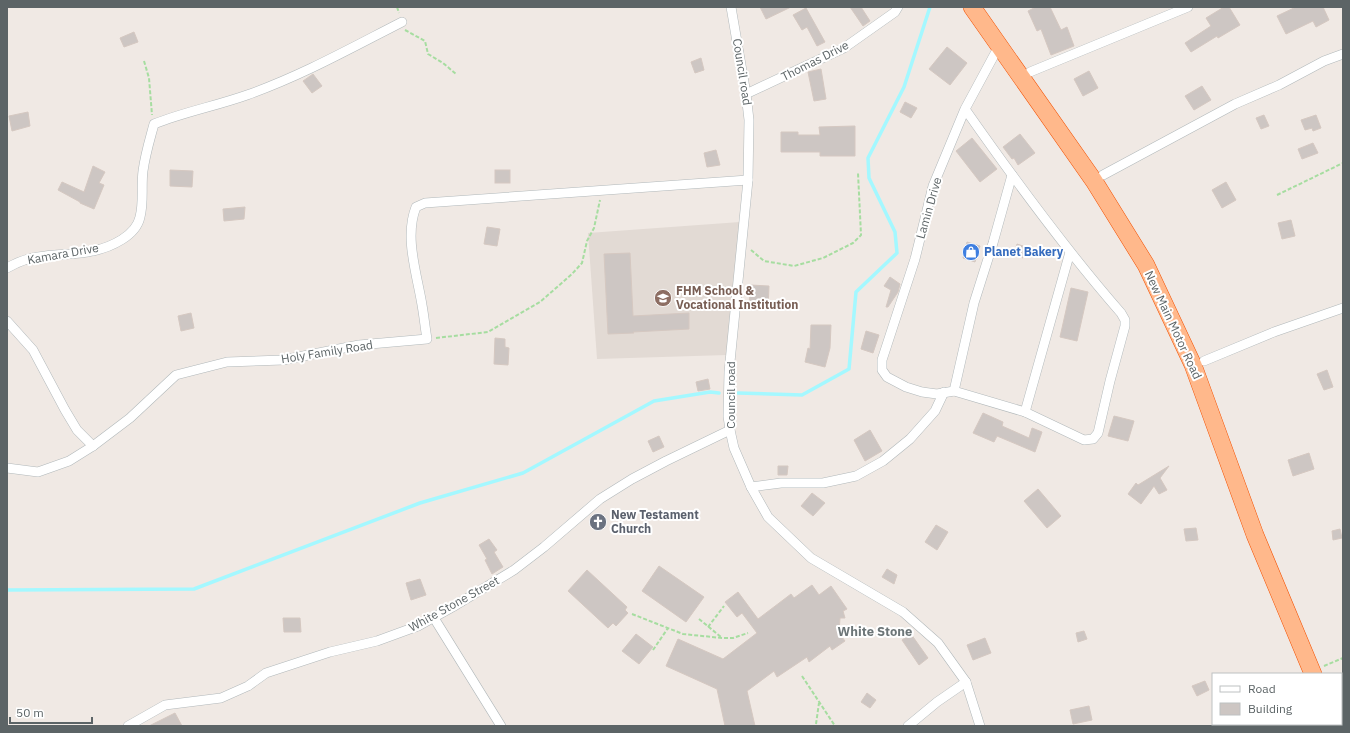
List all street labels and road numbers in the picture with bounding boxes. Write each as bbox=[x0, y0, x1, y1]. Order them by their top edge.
street label: Council road bbox=[730, 37, 755, 106]
street label: Thomas Drive bbox=[778, 37, 851, 84]
street label: Lamin Drive bbox=[913, 175, 945, 240]
street label: Kamara Drive bbox=[26, 240, 100, 267]
street label: New Main Motor Road bbox=[1142, 268, 1205, 381]
street label: Holy Family Road bbox=[280, 337, 374, 366]
street label: Council road bbox=[723, 361, 738, 429]
street label: White Stone Street bbox=[406, 572, 502, 635]

